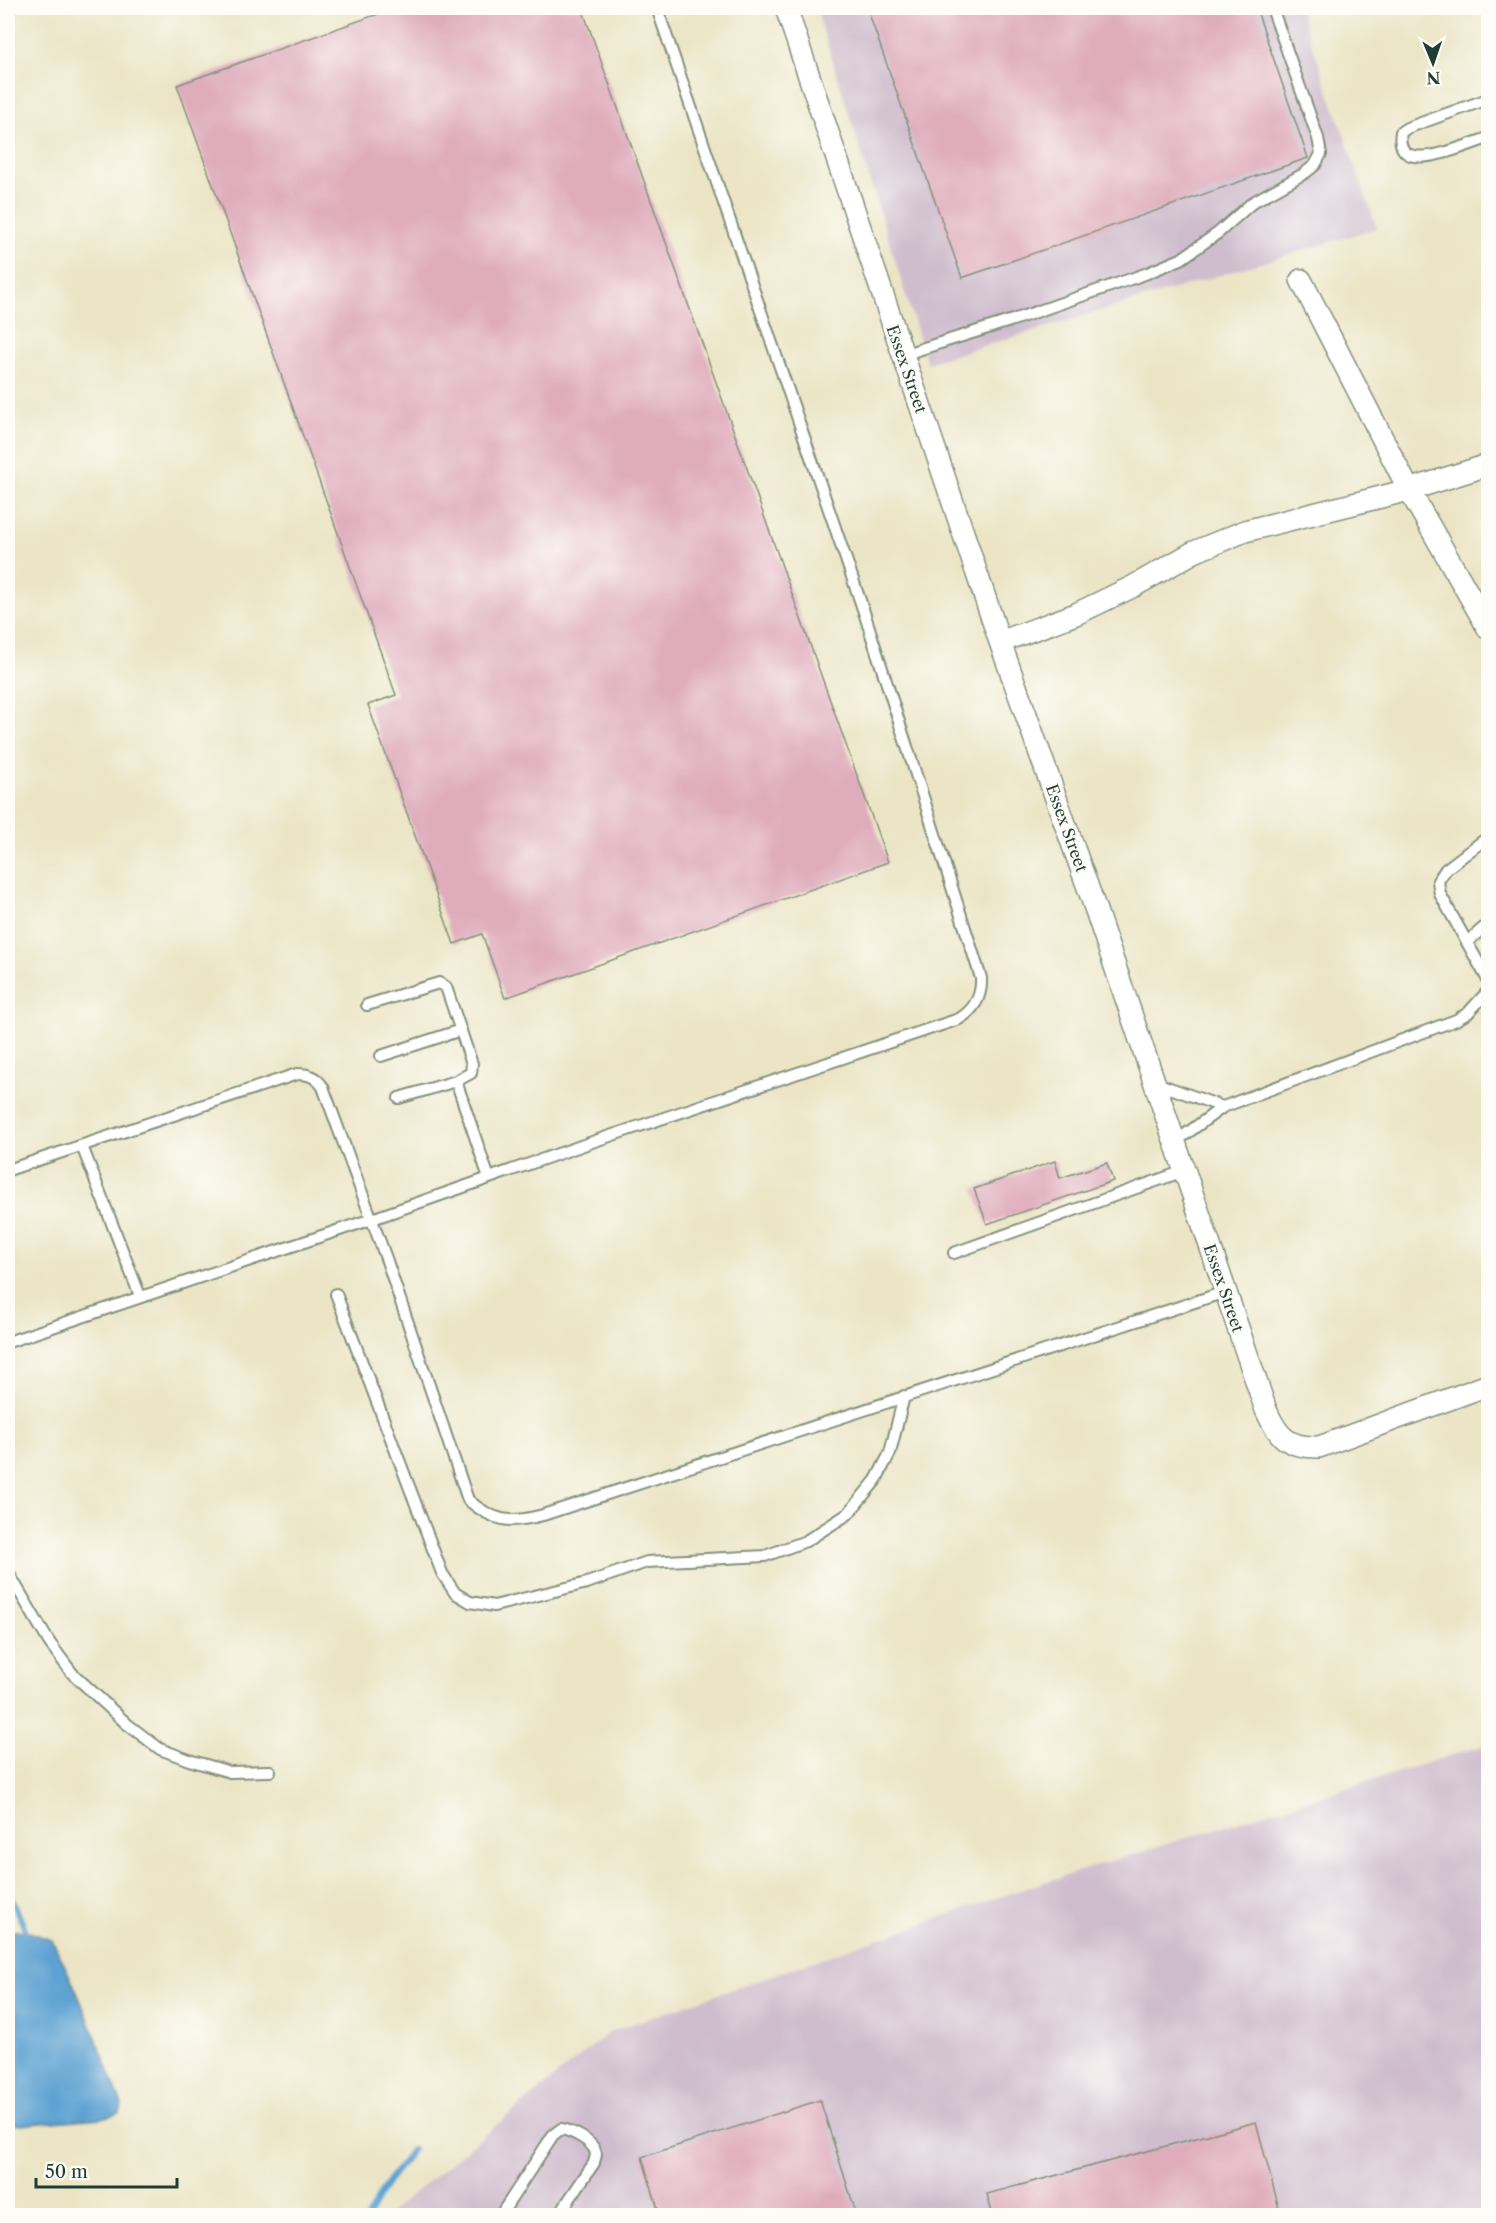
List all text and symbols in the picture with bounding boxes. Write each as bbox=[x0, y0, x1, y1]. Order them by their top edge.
north arrow bbox=[1403, 33, 1463, 93]
text: N bbox=[1426, 68, 1441, 88]
street label: Essex Street bbox=[883, 322, 932, 416]
street label: Essex Street bbox=[1042, 781, 1092, 875]
street label: Essex Street bbox=[1200, 1241, 1249, 1335]
scale bar bbox=[36, 2151, 177, 2189]
text: 50 m bbox=[45, 2161, 88, 2183]

